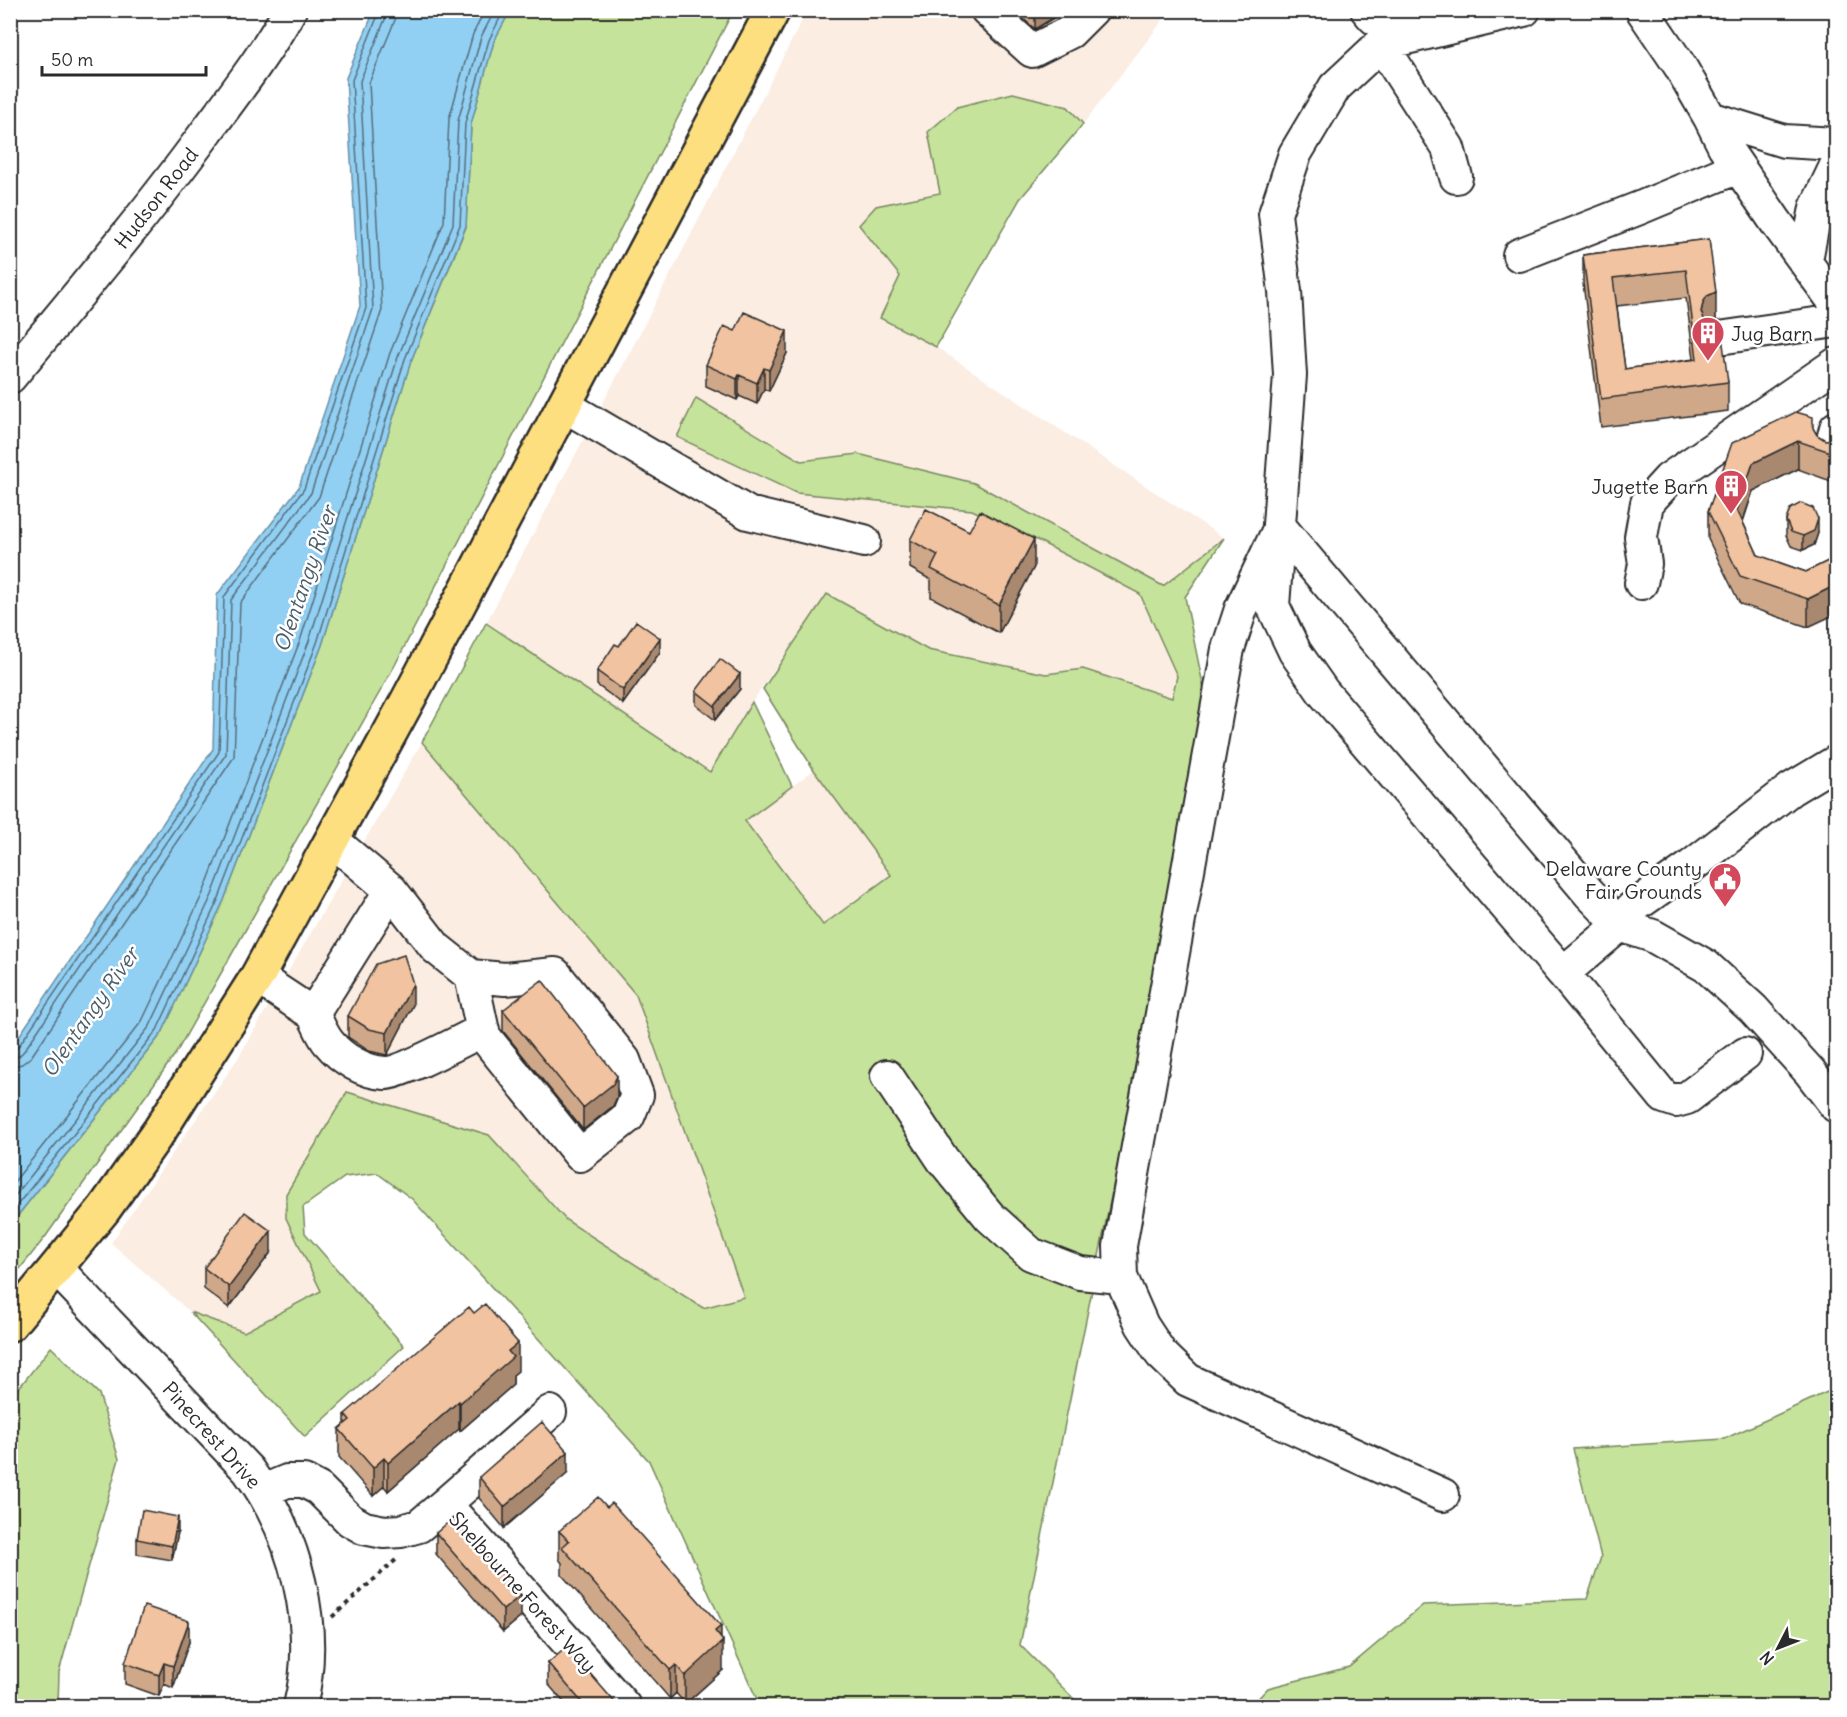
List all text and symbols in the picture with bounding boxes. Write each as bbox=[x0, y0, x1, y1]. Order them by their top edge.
scale bar bbox=[42, 39, 206, 77]
text: 50 m bbox=[51, 48, 93, 71]
street label: Hudson Road bbox=[109, 142, 203, 253]
building icon: Jug Barn bbox=[1690, 315, 1726, 362]
place label: Jug Barn bbox=[1731, 321, 1813, 346]
building icon: Jugette Barn bbox=[1713, 468, 1749, 515]
place label: Jugette Barn bbox=[1591, 474, 1708, 499]
water label: Olentangy River bbox=[267, 500, 343, 655]
place label: Delaware County Fair Grounds bbox=[1546, 856, 1702, 904]
public building icon: Delaware County Fair Grounds bbox=[1707, 861, 1743, 908]
water label: Olentangy River bbox=[35, 940, 146, 1082]
street label: Pinecrest Drive bbox=[157, 1376, 267, 1494]
street label: Shelbourne Forest Way bbox=[444, 1506, 602, 1678]
north arrow bbox=[1748, 1618, 1808, 1678]
text: N bbox=[1756, 1647, 1778, 1669]

